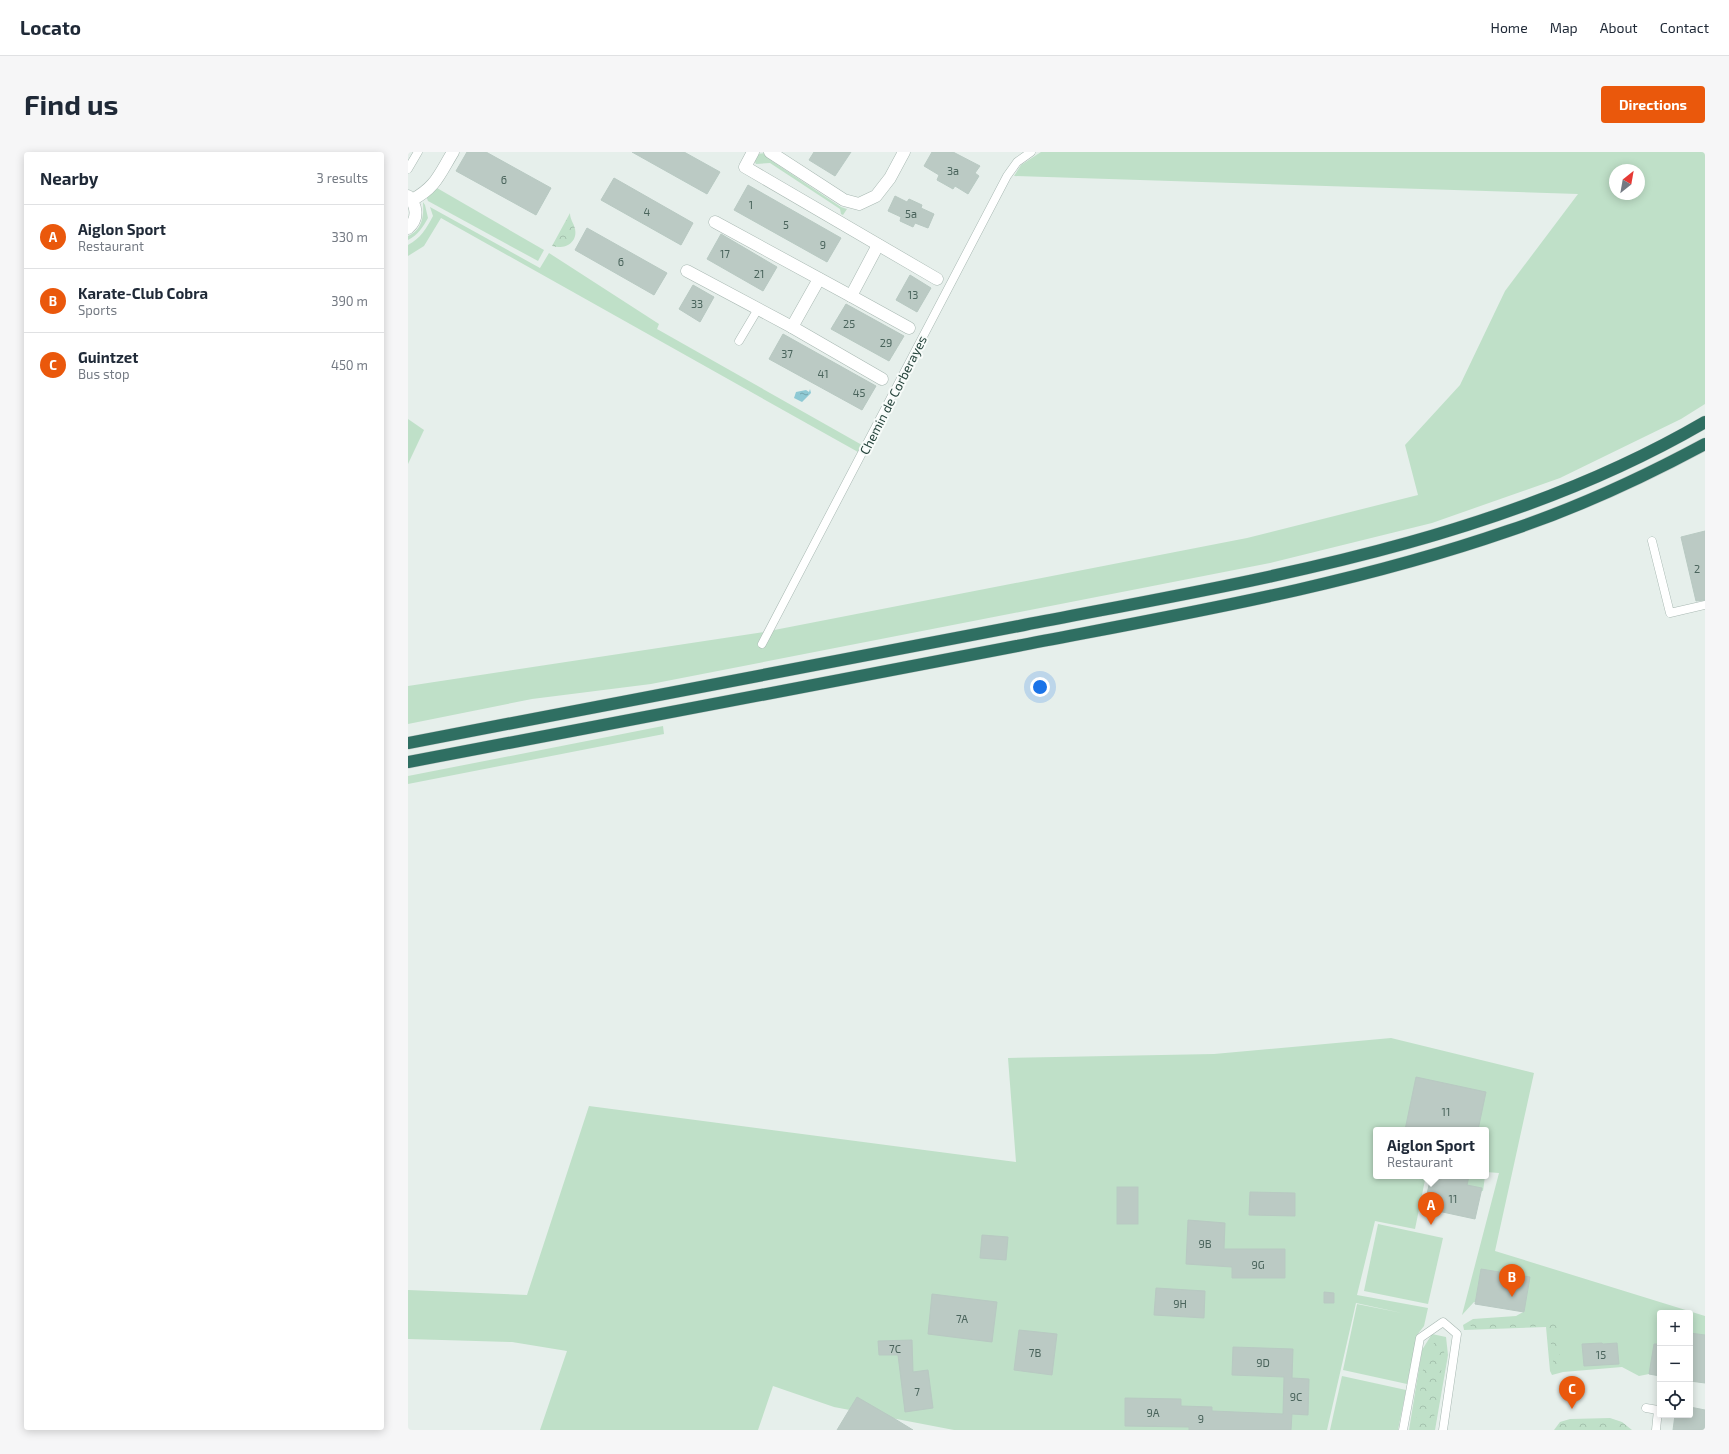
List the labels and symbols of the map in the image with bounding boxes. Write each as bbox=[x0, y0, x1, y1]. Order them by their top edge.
house number: 3a bbox=[947, 164, 959, 177]
north arrow bbox=[1609, 164, 1645, 200]
house number: 6 bbox=[501, 173, 507, 186]
house number: 1 bbox=[749, 198, 753, 211]
house number: 4 bbox=[644, 205, 651, 218]
house number: 5a bbox=[905, 207, 917, 220]
house number: 5 bbox=[783, 218, 789, 231]
house number: 9 bbox=[820, 238, 826, 251]
house number: 17 bbox=[720, 247, 730, 260]
house number: 6 bbox=[618, 255, 624, 268]
house number: 21 bbox=[754, 267, 764, 280]
house number: 13 bbox=[908, 288, 918, 301]
house number: 33 bbox=[691, 297, 703, 310]
house number: 25 bbox=[843, 317, 855, 330]
street label: Chemin de Corberayes bbox=[856, 333, 930, 457]
house number: 29 bbox=[880, 336, 892, 349]
house number: 37 bbox=[781, 347, 793, 360]
house number: 41 bbox=[817, 367, 829, 380]
house number: 45 bbox=[853, 386, 865, 399]
house number: 2 bbox=[1694, 562, 1700, 575]
your location bbox=[1030, 677, 1050, 697]
house number: 11 bbox=[1442, 1105, 1450, 1118]
pin: A bbox=[1418, 1192, 1444, 1225]
house number: 11 bbox=[1449, 1192, 1457, 1205]
house number: 9B bbox=[1198, 1237, 1212, 1250]
house number: 9G bbox=[1251, 1258, 1265, 1271]
pin: B bbox=[1499, 1264, 1525, 1297]
house number: 9H bbox=[1173, 1297, 1187, 1310]
house number: 7A bbox=[956, 1312, 968, 1325]
house number: 7C bbox=[889, 1342, 901, 1355]
house number: 7B bbox=[1029, 1346, 1041, 1359]
house number: 15 bbox=[1596, 1348, 1606, 1361]
house number: 9D bbox=[1256, 1356, 1270, 1369]
pin: C bbox=[1559, 1376, 1585, 1409]
house number: 7 bbox=[914, 1385, 920, 1398]
house number: 9C bbox=[1290, 1390, 1302, 1403]
house number: 9A bbox=[1146, 1406, 1160, 1419]
house number: 9 bbox=[1198, 1412, 1204, 1425]

